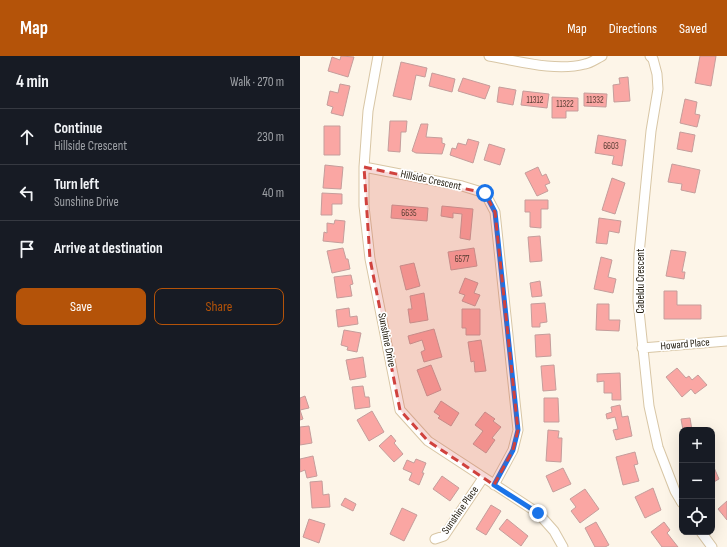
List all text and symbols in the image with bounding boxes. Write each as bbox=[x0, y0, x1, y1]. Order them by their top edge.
text: Map bbox=[20, 17, 48, 40]
text: Map bbox=[567, 20, 587, 37]
text: Directions bbox=[609, 20, 657, 37]
text: Saved bbox=[679, 20, 707, 37]
text: 4 min bbox=[16, 72, 49, 92]
text: Walk · 270 m bbox=[230, 74, 284, 90]
house number: 11312 bbox=[526, 95, 544, 106]
house number: 11332 bbox=[586, 95, 604, 106]
house number: 11322 bbox=[556, 99, 574, 110]
text: Continue bbox=[54, 119, 103, 138]
icon: ahead bbox=[16, 126, 38, 148]
text: 230 m bbox=[257, 129, 284, 145]
text: Hillside Crescent bbox=[54, 138, 127, 154]
house number: 6603 bbox=[603, 141, 619, 152]
street label: Hillside Crescent bbox=[399, 167, 463, 193]
text: Turn left bbox=[54, 175, 99, 194]
icon: left bbox=[16, 182, 38, 204]
route start bbox=[476, 184, 494, 202]
text: 40 m bbox=[262, 185, 284, 201]
text: Sunshine Drive bbox=[54, 194, 119, 210]
house number: 6635 bbox=[401, 208, 417, 219]
icon: arrive bbox=[16, 238, 38, 260]
text: Arrive at destination bbox=[54, 239, 163, 258]
street label: Cabeldu Crescent bbox=[634, 248, 647, 313]
house number: 6577 bbox=[455, 254, 470, 265]
button: Save bbox=[16, 288, 146, 325]
button: Share bbox=[154, 288, 284, 325]
street label: Sunshine Drive bbox=[375, 312, 399, 368]
street label: Howard Place bbox=[660, 335, 710, 353]
map controls bbox=[679, 427, 715, 535]
button: + bbox=[679, 427, 715, 463]
button: − bbox=[679, 463, 715, 499]
street label: Sunshine Place bbox=[439, 484, 481, 536]
button: locate bbox=[679, 499, 715, 535]
route end bbox=[529, 504, 547, 522]

